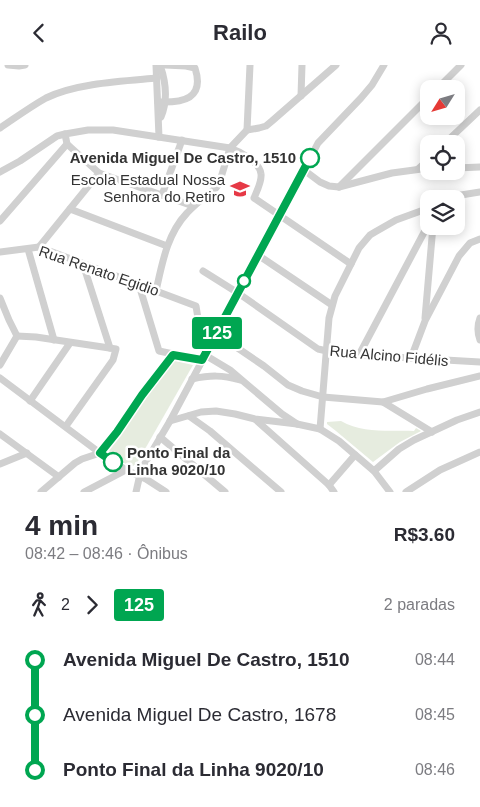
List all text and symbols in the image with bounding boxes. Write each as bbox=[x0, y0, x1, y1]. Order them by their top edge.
icon: back bbox=[25, 19, 53, 47]
icon: person bbox=[427, 19, 455, 47]
text: Railo bbox=[213, 20, 267, 45]
north arrow bbox=[420, 80, 465, 125]
map controls bbox=[420, 80, 465, 235]
button: locate bbox=[420, 135, 465, 180]
marker: Avenida Miguel De Castro, 1510 bbox=[300, 148, 320, 168]
place label: Avenida Miguel De Castro, 1510 bbox=[70, 149, 296, 166]
place label: Escola Estadual Nossa Senhora do Retiro bbox=[71, 171, 226, 205]
school or university icon: Escola Estadual Nossa Senhora do Retiro bbox=[229, 178, 251, 200]
button: layers bbox=[420, 190, 465, 235]
street label: Rua Renato Egidio bbox=[37, 242, 161, 299]
unlabelled marker bbox=[237, 274, 251, 288]
line badge: 125 bbox=[188, 317, 246, 349]
text: 125 bbox=[202, 323, 232, 343]
street label: Rua Alcino Fidélis bbox=[329, 342, 449, 369]
place label: Ponto Final da Linha 9020/10 bbox=[127, 444, 231, 478]
marker: Ponto Final da Linha 9020/10 bbox=[103, 452, 123, 472]
text: 4 min bbox=[25, 510, 98, 541]
text: R$3.60 bbox=[394, 524, 455, 545]
text: 08:42 – 08:46 · Ônibus bbox=[25, 545, 188, 562]
icon: walk bbox=[25, 591, 53, 619]
icon: forward bbox=[78, 591, 106, 619]
text: 125 bbox=[124, 595, 154, 615]
text: 2 bbox=[61, 596, 70, 613]
text: 2 paradas bbox=[384, 596, 455, 613]
text: Avenida Miguel De Castro, 1510 bbox=[63, 649, 350, 670]
text: 08:44 bbox=[415, 651, 455, 668]
text: Avenida Miguel De Castro, 1678 bbox=[63, 704, 336, 725]
text: 08:45 bbox=[415, 706, 455, 723]
text: Ponto Final da Linha 9020/10 bbox=[63, 759, 324, 780]
text: 08:46 bbox=[415, 761, 455, 778]

